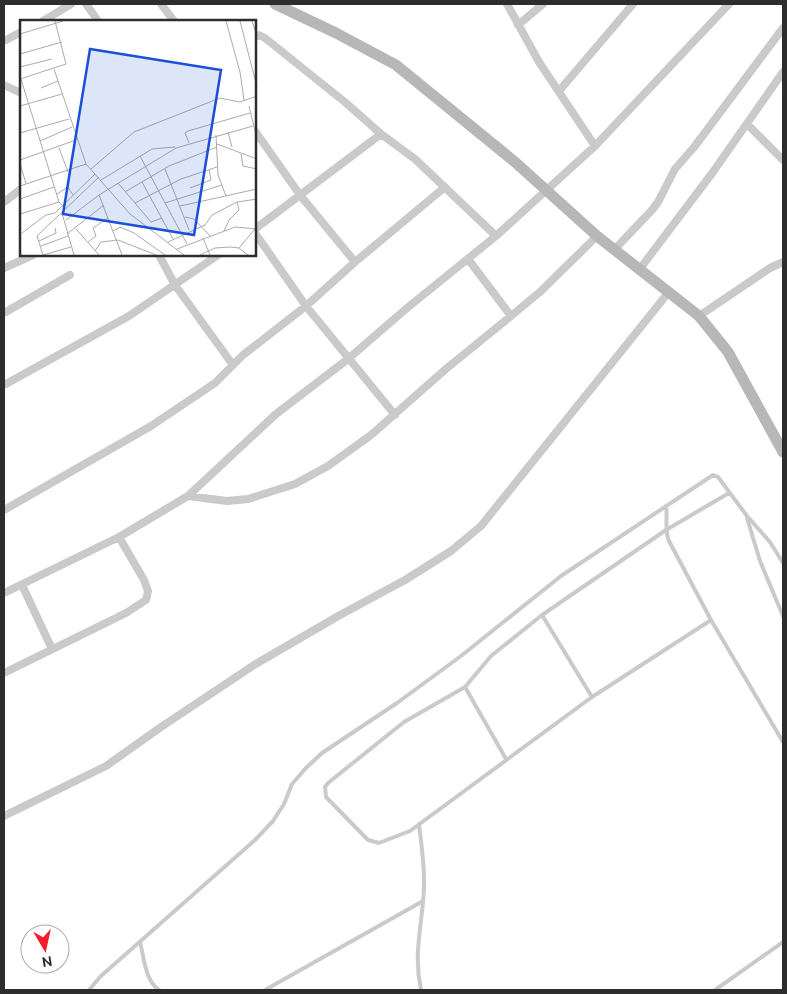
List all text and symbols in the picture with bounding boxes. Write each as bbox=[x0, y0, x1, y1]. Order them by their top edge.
inset map bbox=[20, 20, 256, 256]
north arrow bbox=[20, 924, 70, 974]
text: N bbox=[41, 953, 53, 971]

